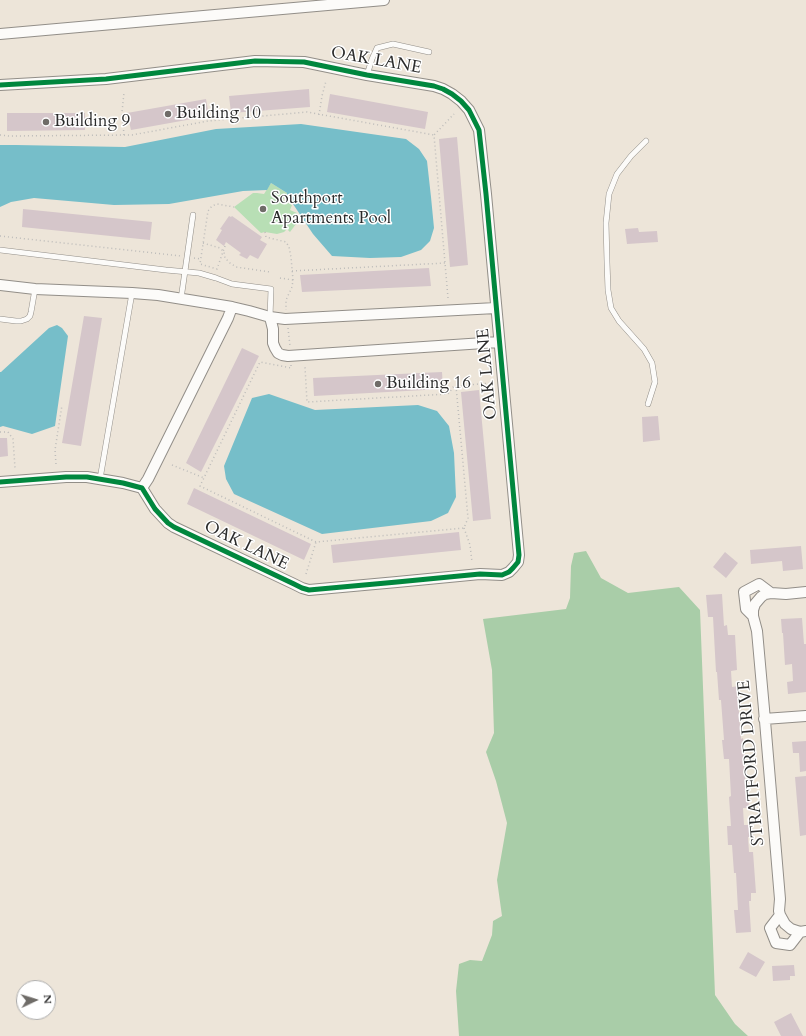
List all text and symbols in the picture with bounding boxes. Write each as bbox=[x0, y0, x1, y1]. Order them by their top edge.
street label: OAK LANE bbox=[329, 43, 423, 79]
place label: Building 10 bbox=[176, 104, 261, 124]
marker: Building 10 bbox=[163, 109, 173, 119]
place label: Building 9 bbox=[54, 112, 130, 132]
marker: Building 9 bbox=[41, 117, 51, 127]
place label: Southport Apartments Pool bbox=[271, 189, 391, 229]
marker: Southport Apartments Pool bbox=[258, 204, 268, 214]
street label: OAK LANE bbox=[474, 328, 502, 420]
place label: Building 16 bbox=[386, 374, 471, 394]
marker: Building 16 bbox=[373, 379, 383, 389]
street label: OAK LANE bbox=[200, 517, 292, 575]
street label: STRATFORD DRIVE bbox=[735, 679, 769, 847]
north arrow bbox=[16, 980, 56, 1020]
text: N bbox=[40, 994, 55, 1004]

